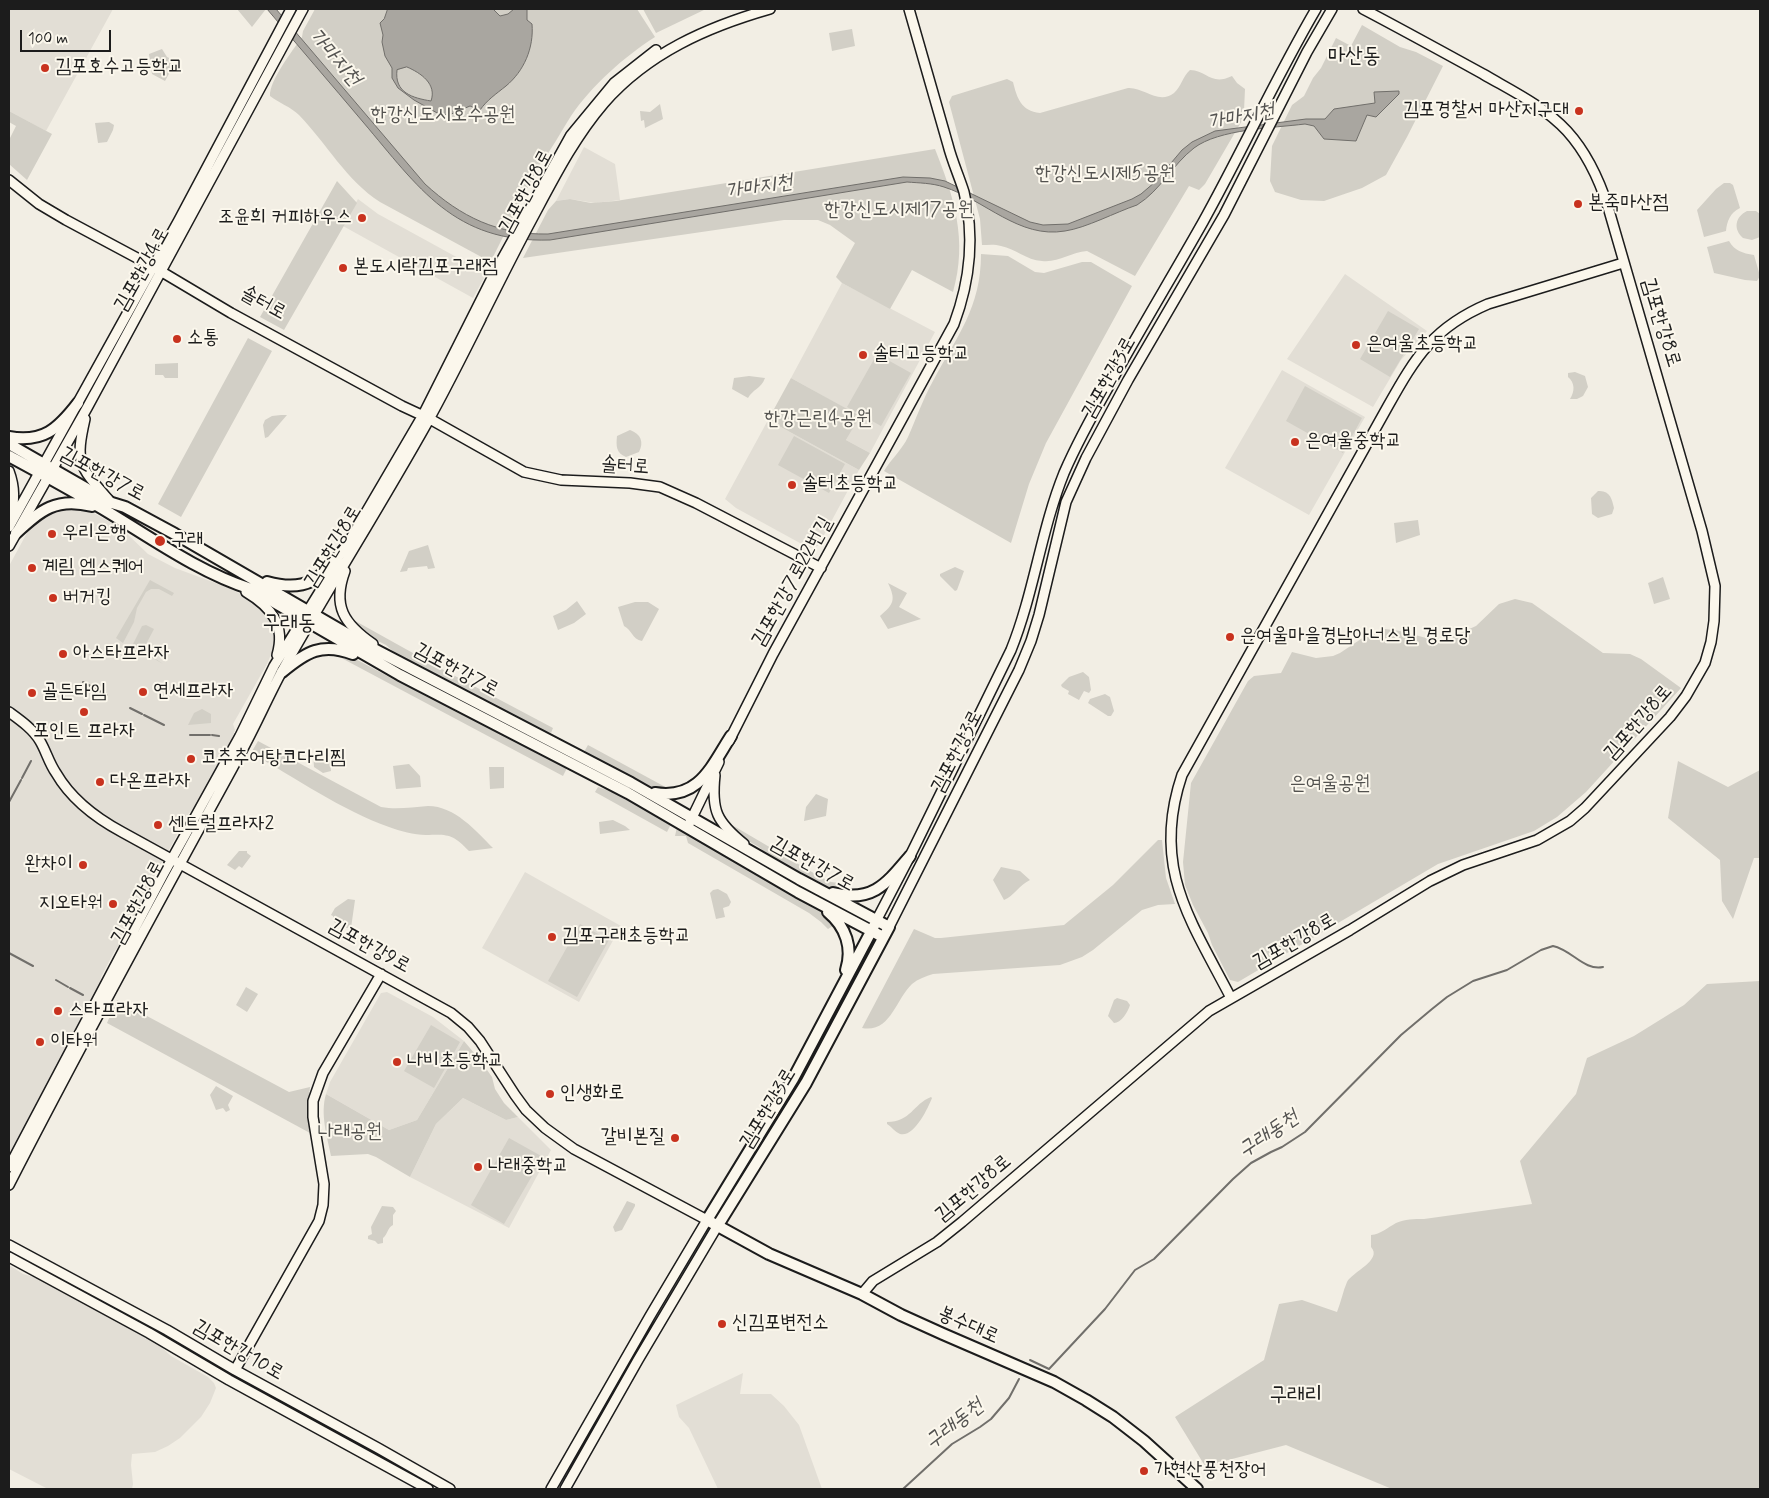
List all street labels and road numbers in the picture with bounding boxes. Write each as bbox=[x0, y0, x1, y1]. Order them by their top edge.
street label: 김포한강8로 bbox=[495, 146, 559, 238]
street label: 김포한강4로 bbox=[110, 224, 176, 316]
street label: 김포한강8로 bbox=[1635, 276, 1685, 370]
street label: 솔터로 bbox=[236, 282, 290, 326]
street label: 김포한강3로 bbox=[1078, 333, 1142, 423]
street label: 김포한강7로 bbox=[55, 443, 149, 507]
street label: 솔터로 bbox=[600, 453, 650, 481]
street label: 김포한강8로 bbox=[300, 501, 368, 593]
street label: 김포한강7로22번길 bbox=[748, 513, 838, 651]
street label: 김포한강7로 bbox=[409, 639, 503, 703]
street label: 김포한강8로 bbox=[1600, 681, 1678, 765]
street label: 김포한강3로 bbox=[927, 707, 989, 797]
street label: 김포한강7로 bbox=[766, 832, 858, 898]
street label: 김포한강8로 bbox=[107, 857, 171, 949]
street label: 김포한강8로 bbox=[1249, 909, 1341, 975]
street label: 김포한강9로 bbox=[324, 915, 414, 979]
street label: 김포한강3로 bbox=[736, 1064, 802, 1154]
street label: 김포한강8로 bbox=[931, 1150, 1017, 1228]
street label: 봉수대로 bbox=[934, 1302, 1002, 1350]
street label: 김포한강10로 bbox=[188, 1315, 288, 1387]

